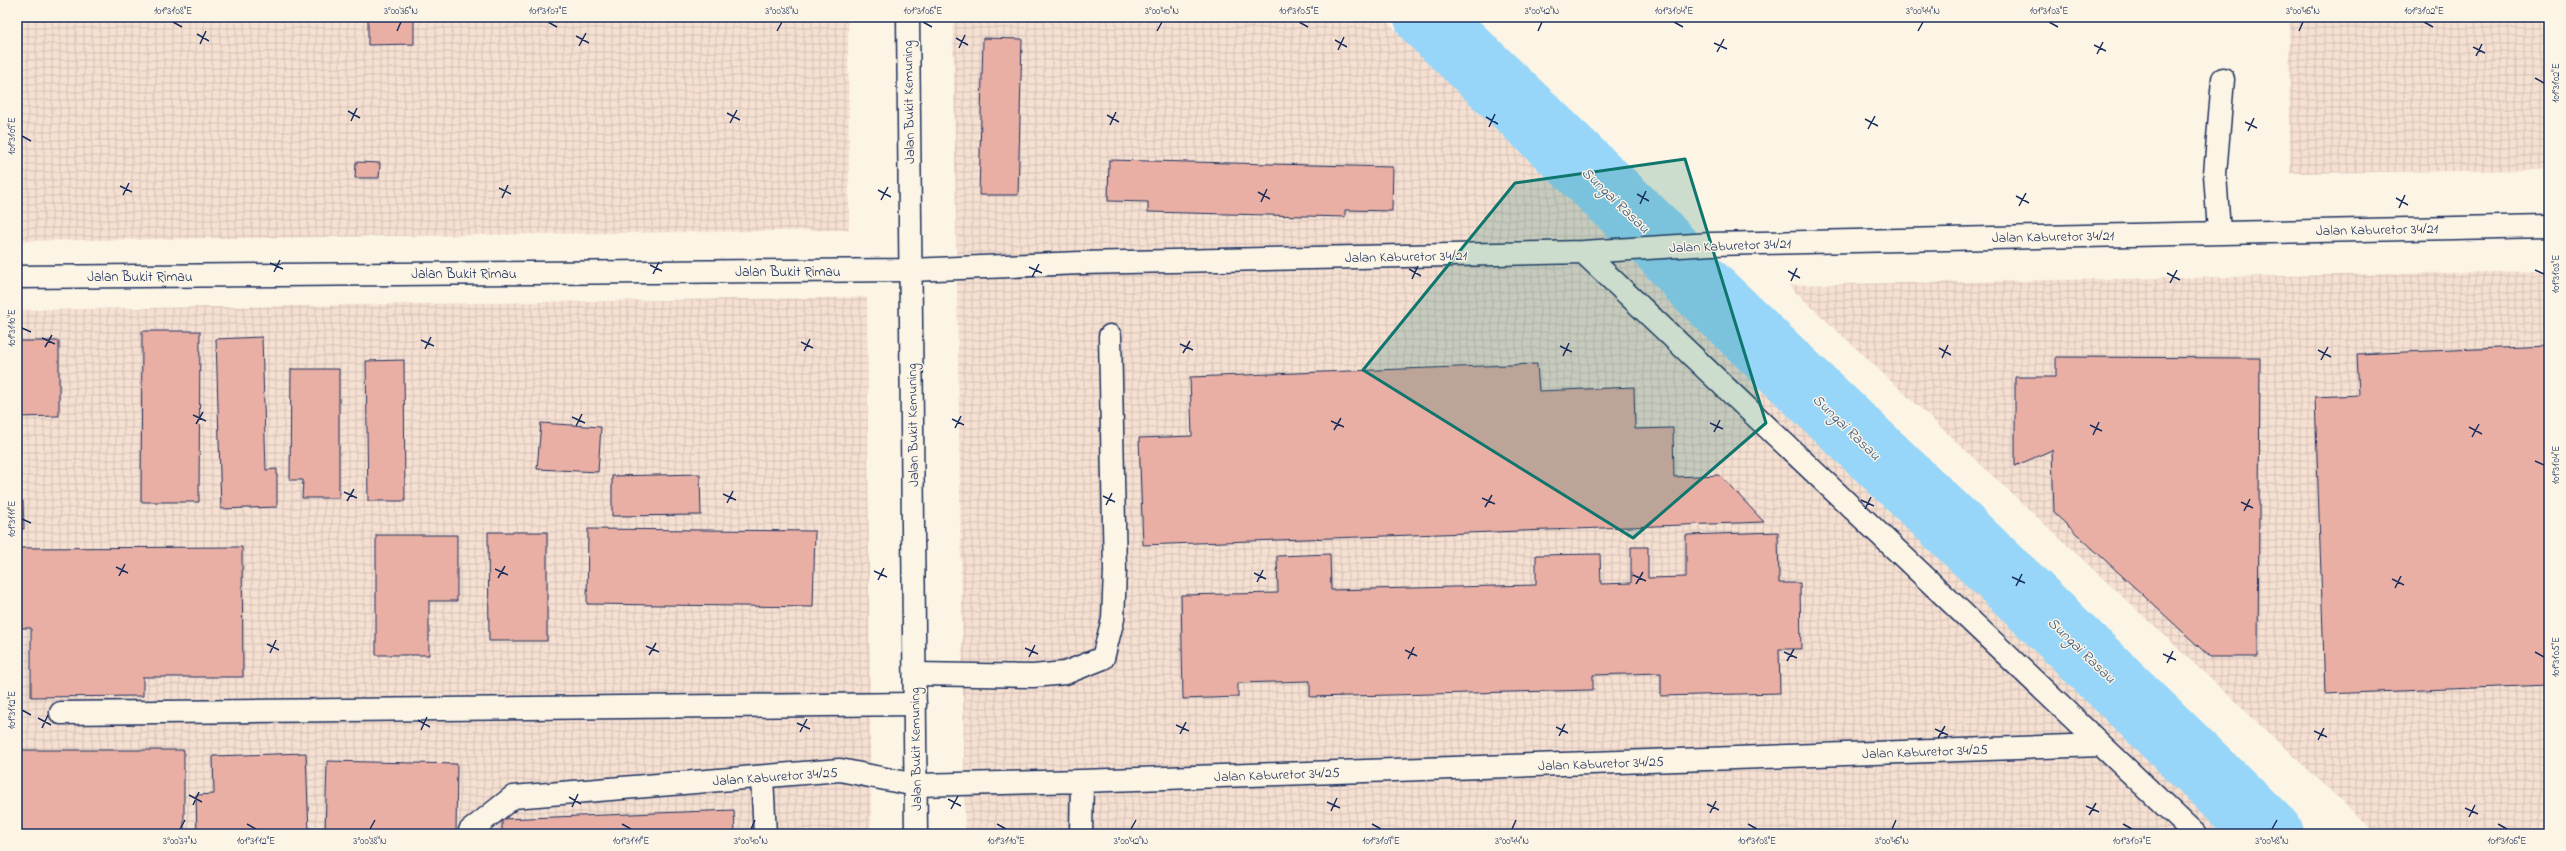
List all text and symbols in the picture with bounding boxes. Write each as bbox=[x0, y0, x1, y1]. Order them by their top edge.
text: 101°31'08"E bbox=[154, 4, 192, 19]
text: 3°00'36"N bbox=[384, 4, 418, 19]
text: 101°31'07"E bbox=[529, 4, 567, 19]
text: 3°00'38"N bbox=[765, 4, 799, 19]
text: 101°31'06"E bbox=[904, 4, 942, 19]
text: 3°00'40"N bbox=[1145, 4, 1179, 19]
text: 101°31'05"E bbox=[1279, 4, 1319, 19]
text: 3°00'42"N bbox=[1525, 4, 1560, 19]
text: 101°31'04"E bbox=[1655, 4, 1693, 19]
text: 3°00'44"N bbox=[1906, 4, 1940, 19]
text: 101°31'03"E bbox=[2030, 4, 2068, 19]
text: 3°00'46"N bbox=[2286, 4, 2320, 19]
text: 101°31'02"E bbox=[2404, 4, 2444, 19]
street label: Jalan Bukit Kemuning bbox=[898, 40, 922, 164]
text: 101°31'02"E bbox=[2549, 63, 2564, 103]
text: 101°31'09"E bbox=[5, 117, 20, 155]
water label: Sungai Rasau bbox=[1575, 162, 1655, 240]
street label: Jalan Kaburetor 34/21 bbox=[2316, 219, 2439, 242]
street label: Jalan Kaburetor 34/21 bbox=[1992, 226, 2115, 249]
street label: Jalan Kaburetor 34/21 bbox=[1669, 234, 1792, 259]
street label: Jalan Kaburetor 34/21 bbox=[1345, 246, 1468, 269]
text: 101°31'03"E bbox=[2549, 255, 2564, 293]
street label: Jalan Bukit Rimau bbox=[735, 262, 841, 283]
street label: Jalan Bukit Rimau bbox=[411, 264, 517, 285]
street label: Jalan Bukit Rimau bbox=[87, 267, 193, 288]
text: 101°31'10"E bbox=[5, 309, 20, 347]
street label: Jalan Bukit Kemuning bbox=[902, 363, 926, 487]
water label: Sungai Rasau bbox=[1806, 389, 1886, 467]
text: 101°31'04"E bbox=[2549, 446, 2564, 484]
text: 101°31'11"E bbox=[5, 501, 20, 537]
water label: Sungai Rasau bbox=[2041, 612, 2121, 690]
text: 101°31'05"E bbox=[2549, 637, 2564, 677]
street label: Jalan Bukit Kemuning bbox=[905, 687, 929, 811]
text: 101°31'12"E bbox=[5, 691, 20, 729]
street label: Jalan Kaburetor 34/25 bbox=[1862, 740, 1988, 765]
street label: Jalan Kaburetor 34/25 bbox=[1538, 752, 1664, 777]
street label: Jalan Kaburetor 34/25 bbox=[712, 763, 839, 792]
street label: Jalan Kaburetor 34/25 bbox=[1214, 763, 1340, 788]
text: 3°00'37"N bbox=[163, 834, 197, 849]
text: 101°31'12"E bbox=[237, 834, 275, 849]
text: 3°00'38"N bbox=[353, 834, 387, 849]
text: 101°31'11"E bbox=[613, 834, 649, 849]
text: 3°00'40"N bbox=[734, 834, 768, 849]
text: 101°31'10"E bbox=[987, 834, 1025, 849]
text: 3°00'42"N bbox=[1114, 834, 1149, 849]
text: 101°31'09"E bbox=[1362, 834, 1400, 849]
text: 3°00'44"N bbox=[1495, 834, 1529, 849]
text: 101°31'08"E bbox=[1738, 834, 1776, 849]
text: 3°00'46"N bbox=[1875, 834, 1909, 849]
text: 101°31'07"E bbox=[2113, 834, 2151, 849]
text: 3°00'48"N bbox=[2255, 834, 2289, 849]
text: 101°31'06"E bbox=[2488, 834, 2526, 849]

